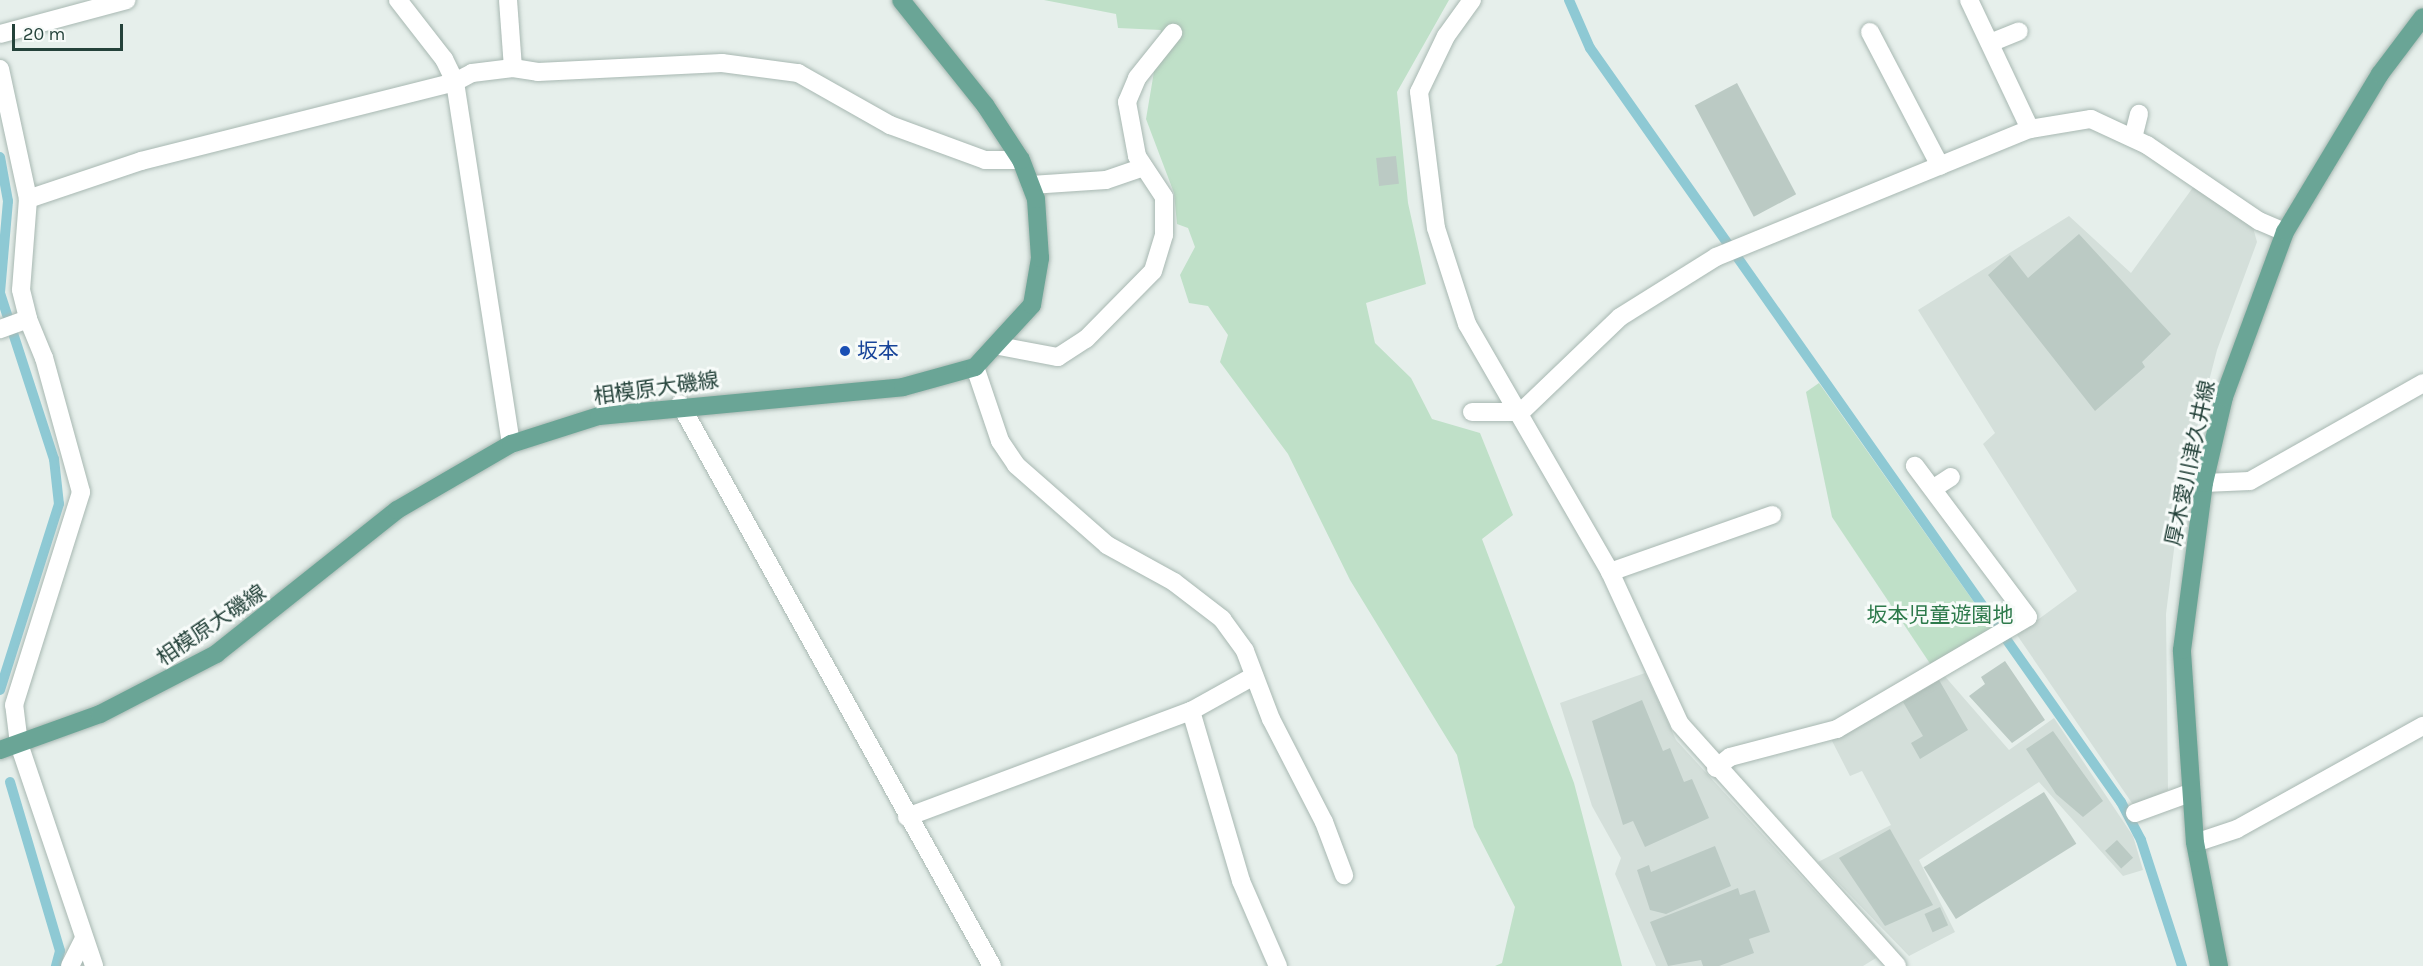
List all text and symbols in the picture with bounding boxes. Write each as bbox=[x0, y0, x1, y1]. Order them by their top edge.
scale bar bbox=[15, 12, 126, 50]
text: 20 m bbox=[23, 23, 65, 45]
place label: 坂本 bbox=[857, 338, 899, 364]
marker: 坂本 bbox=[838, 344, 852, 358]
street label: 相模原大磯線 bbox=[592, 367, 720, 409]
street label: 厚木愛川津久井線 bbox=[2160, 378, 2220, 548]
street label: 相模原大磯線 bbox=[152, 579, 270, 671]
park label: 坂本児童遊園地 bbox=[1867, 602, 2013, 628]

